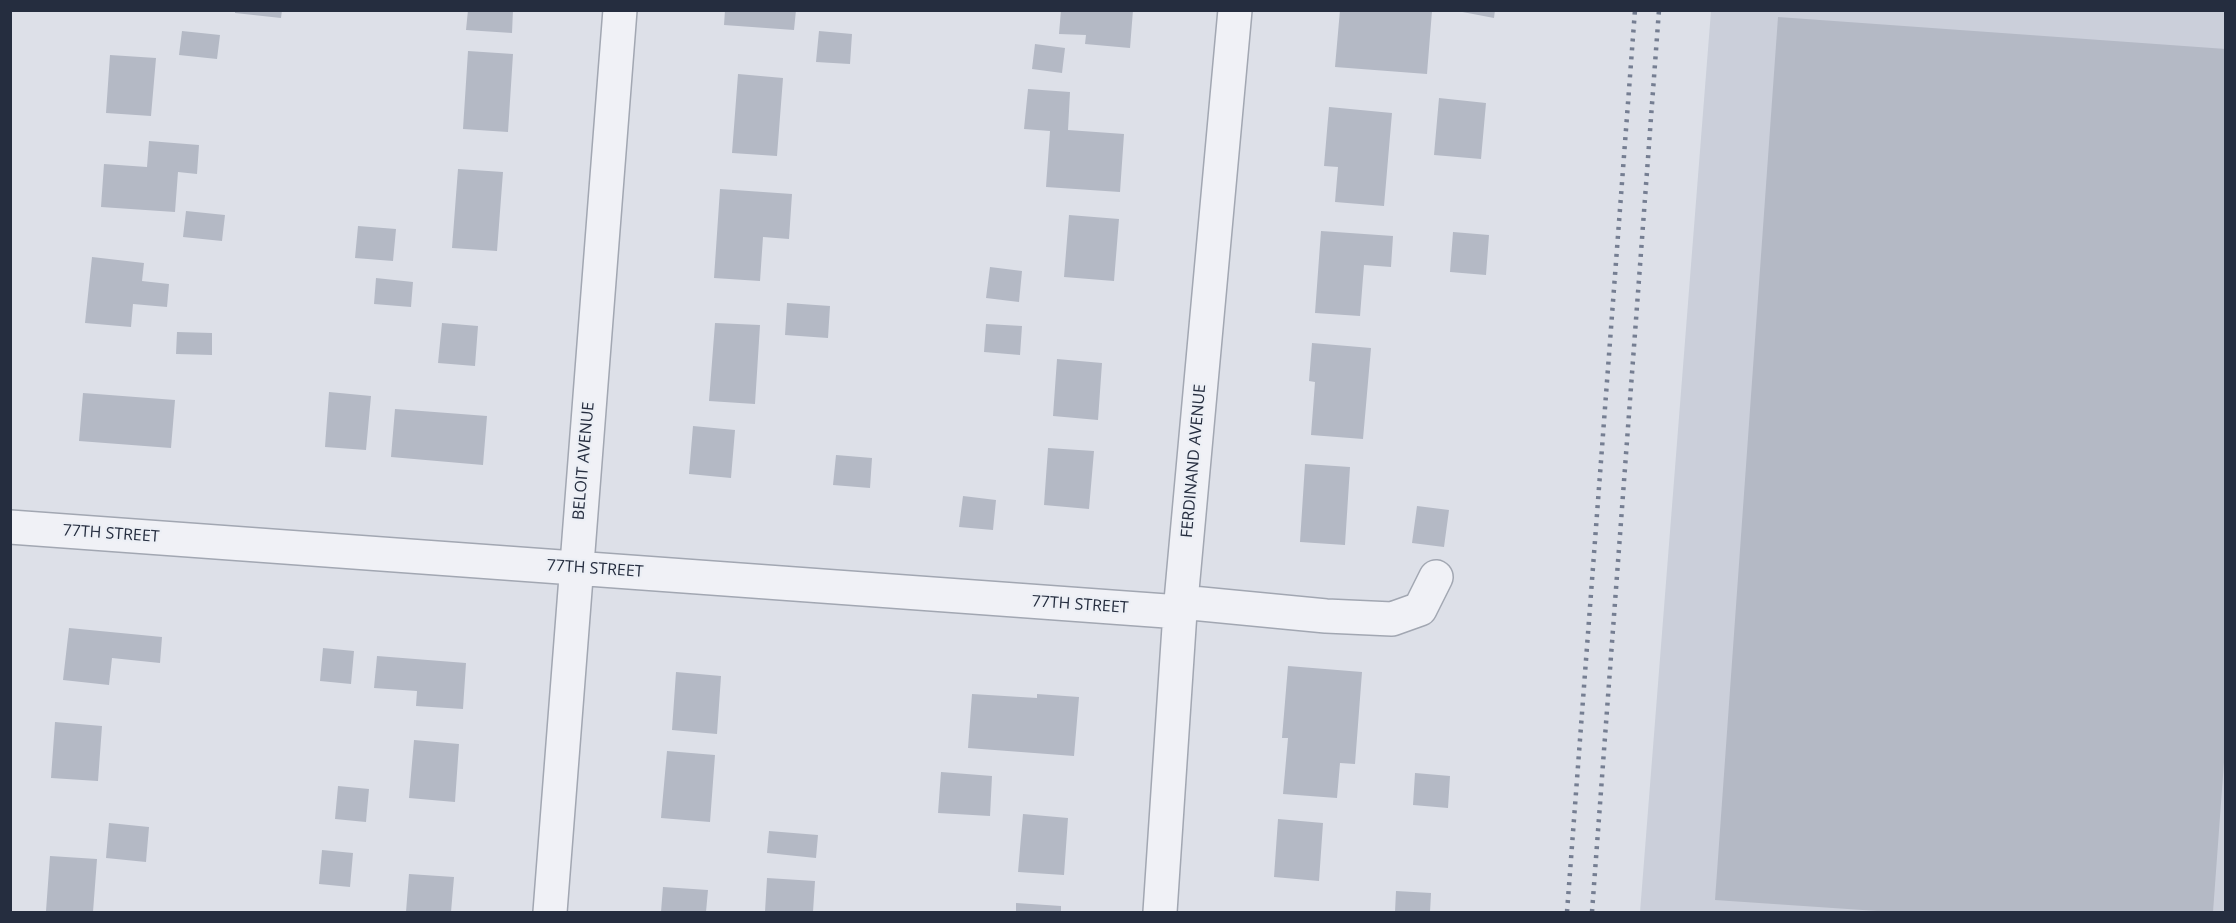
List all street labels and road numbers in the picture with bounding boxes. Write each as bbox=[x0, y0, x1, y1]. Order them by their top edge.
street label: FERDINAND AVENUE bbox=[1178, 383, 1210, 539]
street label: BELOIT AVENUE bbox=[569, 401, 599, 521]
street label: 77TH STREET bbox=[62, 521, 160, 547]
street label: 77TH STREET bbox=[546, 556, 644, 582]
street label: 77TH STREET bbox=[1031, 592, 1129, 618]

